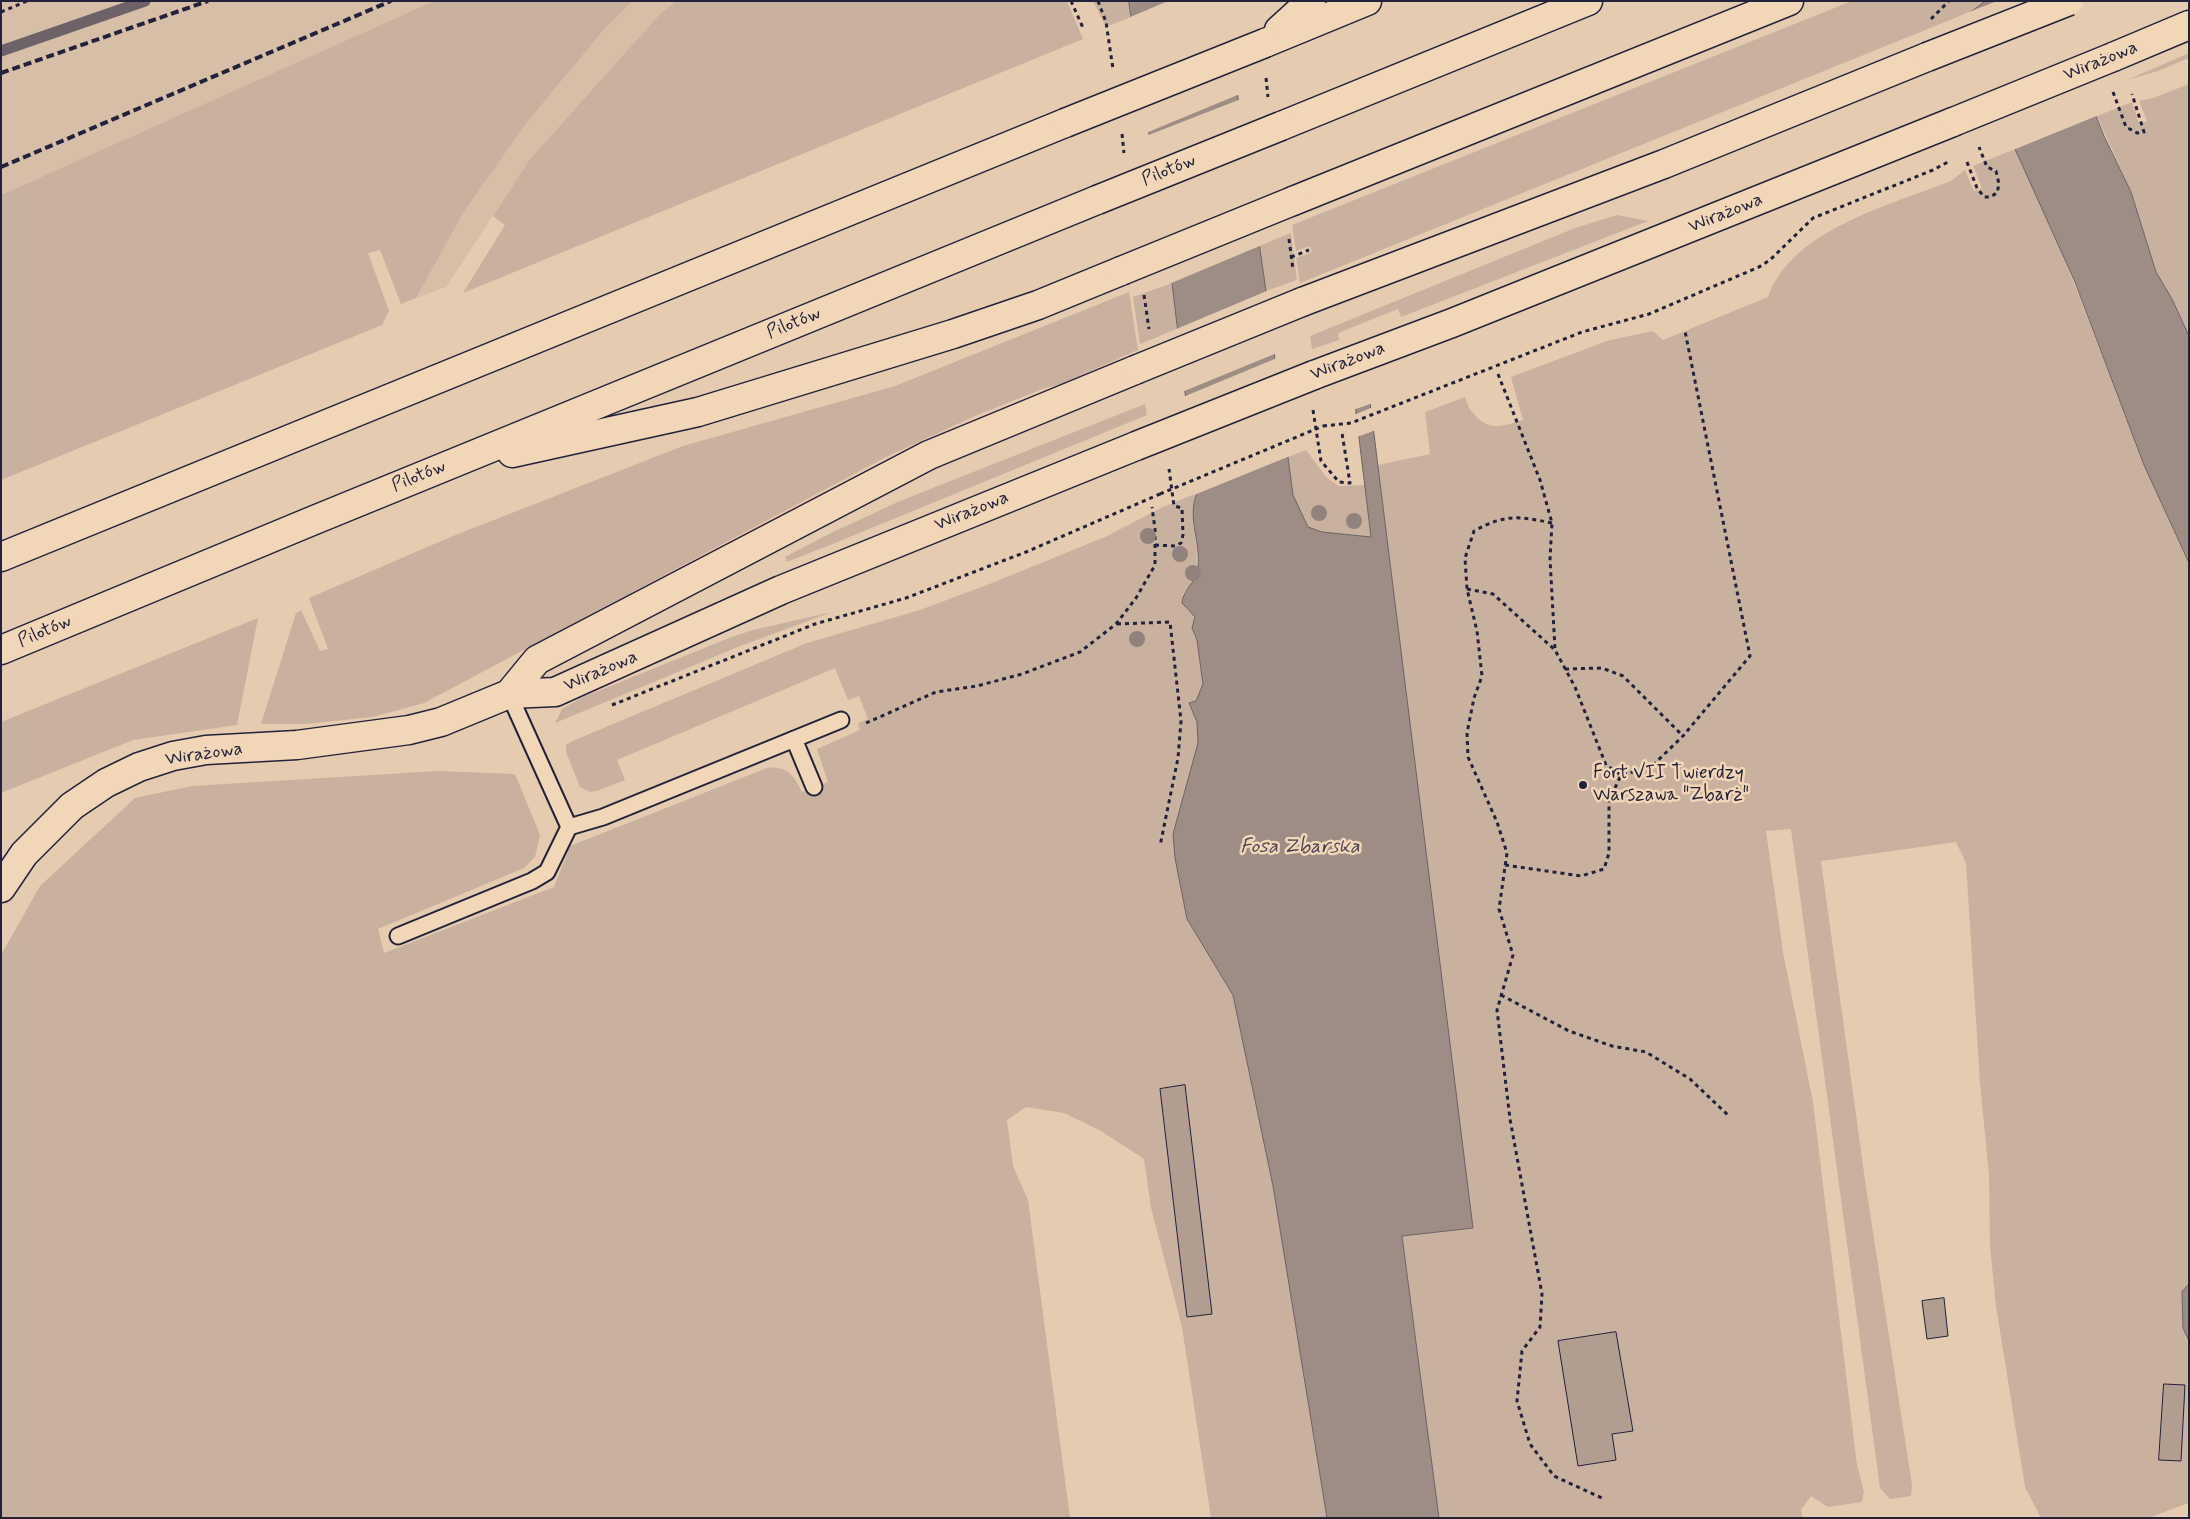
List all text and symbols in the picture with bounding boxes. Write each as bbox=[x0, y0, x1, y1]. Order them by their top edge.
street label: Wirażowa bbox=[2061, 37, 2141, 87]
street label: Pilotów bbox=[1139, 150, 1199, 192]
street label: Wirażowa bbox=[1686, 189, 1766, 239]
street label: Pilotów bbox=[764, 303, 824, 345]
street label: Wirażowa bbox=[1307, 337, 1389, 387]
street label: Pilotów bbox=[389, 456, 449, 498]
street label: Wirażowa bbox=[932, 487, 1012, 537]
street label: Pilotów bbox=[15, 611, 75, 653]
street label: Wirażowa bbox=[561, 646, 641, 698]
street label: Wirażowa bbox=[164, 738, 244, 772]
place label: Fort VII Twierdzy Warszawa "Zbarż" bbox=[1593, 763, 1749, 807]
marker: Fort VII Twierdzy Warszawa "Zbarż" bbox=[1577, 779, 1589, 791]
water label: Fosa Zbarska bbox=[1240, 836, 1360, 860]

